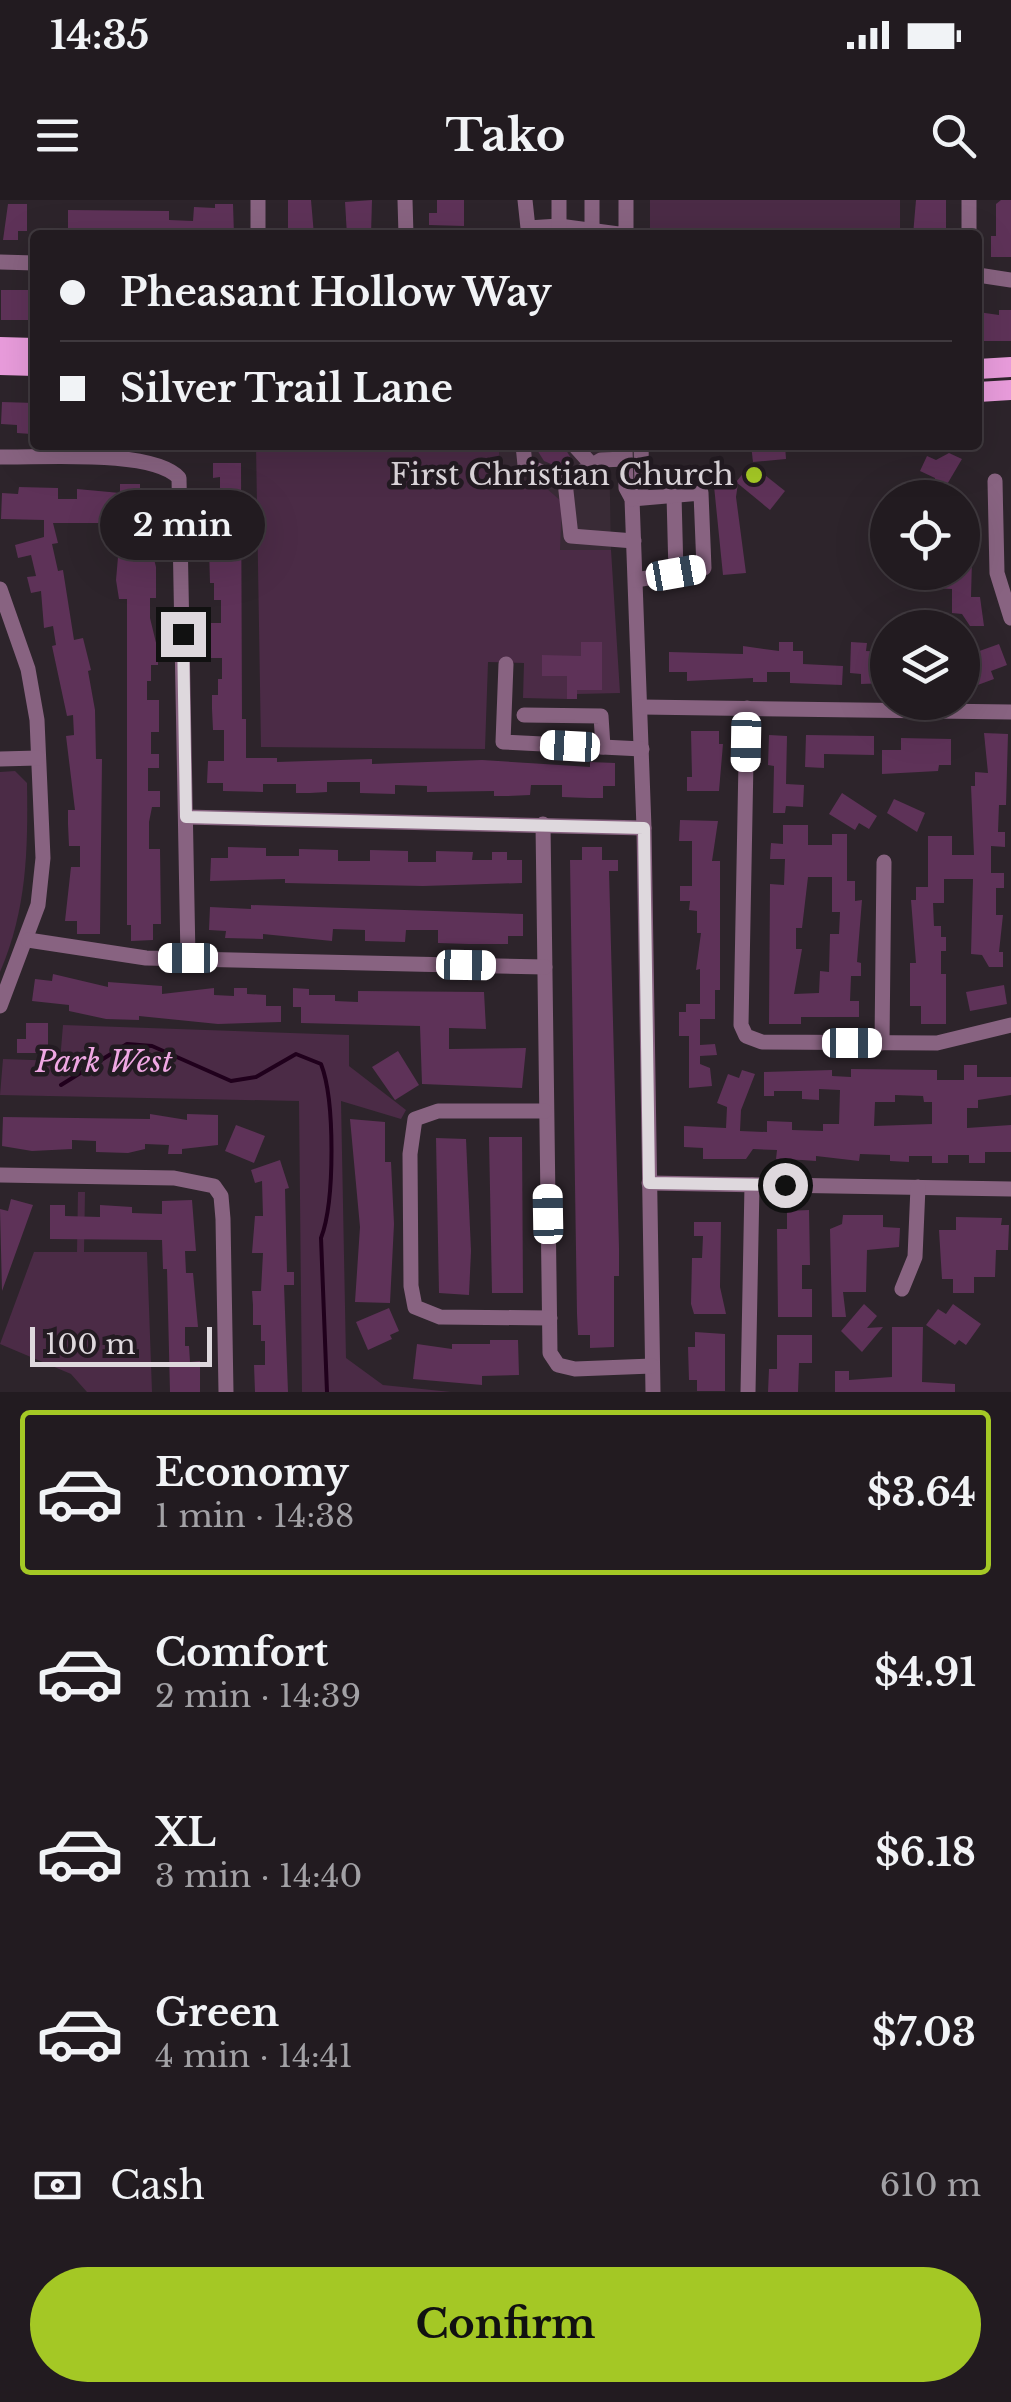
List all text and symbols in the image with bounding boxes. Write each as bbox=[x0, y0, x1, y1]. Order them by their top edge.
text: 14:35 bbox=[50, 12, 149, 59]
text: Tako bbox=[445, 107, 566, 163]
icon: menu bbox=[30, 108, 85, 163]
icon: search bbox=[926, 108, 981, 163]
text: Pheasant Hollow Way bbox=[120, 269, 552, 316]
text: Silver Trail Lane bbox=[120, 365, 453, 412]
place label: First Christian Church bbox=[390, 456, 734, 493]
marker: First Christian Church bbox=[743, 464, 765, 486]
map controls bbox=[870, 480, 980, 720]
button: locate bbox=[870, 480, 980, 590]
callout: 2 min bbox=[100, 489, 266, 559]
text: 2 min bbox=[133, 505, 232, 545]
car bbox=[644, 553, 708, 593]
button: layers bbox=[870, 610, 980, 720]
route end bbox=[161, 612, 206, 657]
car bbox=[730, 712, 762, 772]
car bbox=[539, 729, 601, 763]
car bbox=[158, 943, 218, 973]
car bbox=[436, 949, 496, 981]
car bbox=[822, 1028, 882, 1058]
park label: Park West bbox=[34, 1043, 173, 1080]
route start bbox=[763, 1163, 808, 1208]
car bbox=[532, 1184, 564, 1244]
scale bar bbox=[30, 1322, 212, 1366]
text: 100 m bbox=[45, 1327, 136, 1362]
icon: car bbox=[35, 1448, 125, 1538]
text: Economy bbox=[155, 1449, 349, 1496]
text: $3.64 bbox=[867, 1469, 976, 1516]
text: 1 min · 14:38 bbox=[155, 1496, 354, 1536]
icon: car bbox=[35, 1628, 125, 1718]
text: Comfort bbox=[155, 1629, 328, 1676]
text: $4.91 bbox=[874, 1649, 976, 1696]
text: 2 min · 14:39 bbox=[155, 1676, 361, 1716]
icon: car bbox=[35, 1808, 125, 1898]
text: XL bbox=[155, 1809, 216, 1856]
text: $6.18 bbox=[875, 1829, 976, 1876]
text: 3 min · 14:40 bbox=[155, 1856, 362, 1896]
icon: car bbox=[35, 1988, 125, 2078]
text: Green bbox=[155, 1989, 279, 2036]
text: $7.03 bbox=[872, 2009, 976, 2056]
text: 4 min · 14:41 bbox=[155, 2036, 353, 2076]
icon: cash bbox=[30, 2158, 85, 2213]
text: Cash bbox=[110, 2162, 205, 2209]
text: 610 m bbox=[880, 2165, 981, 2205]
button: Confirm bbox=[30, 2267, 981, 2382]

